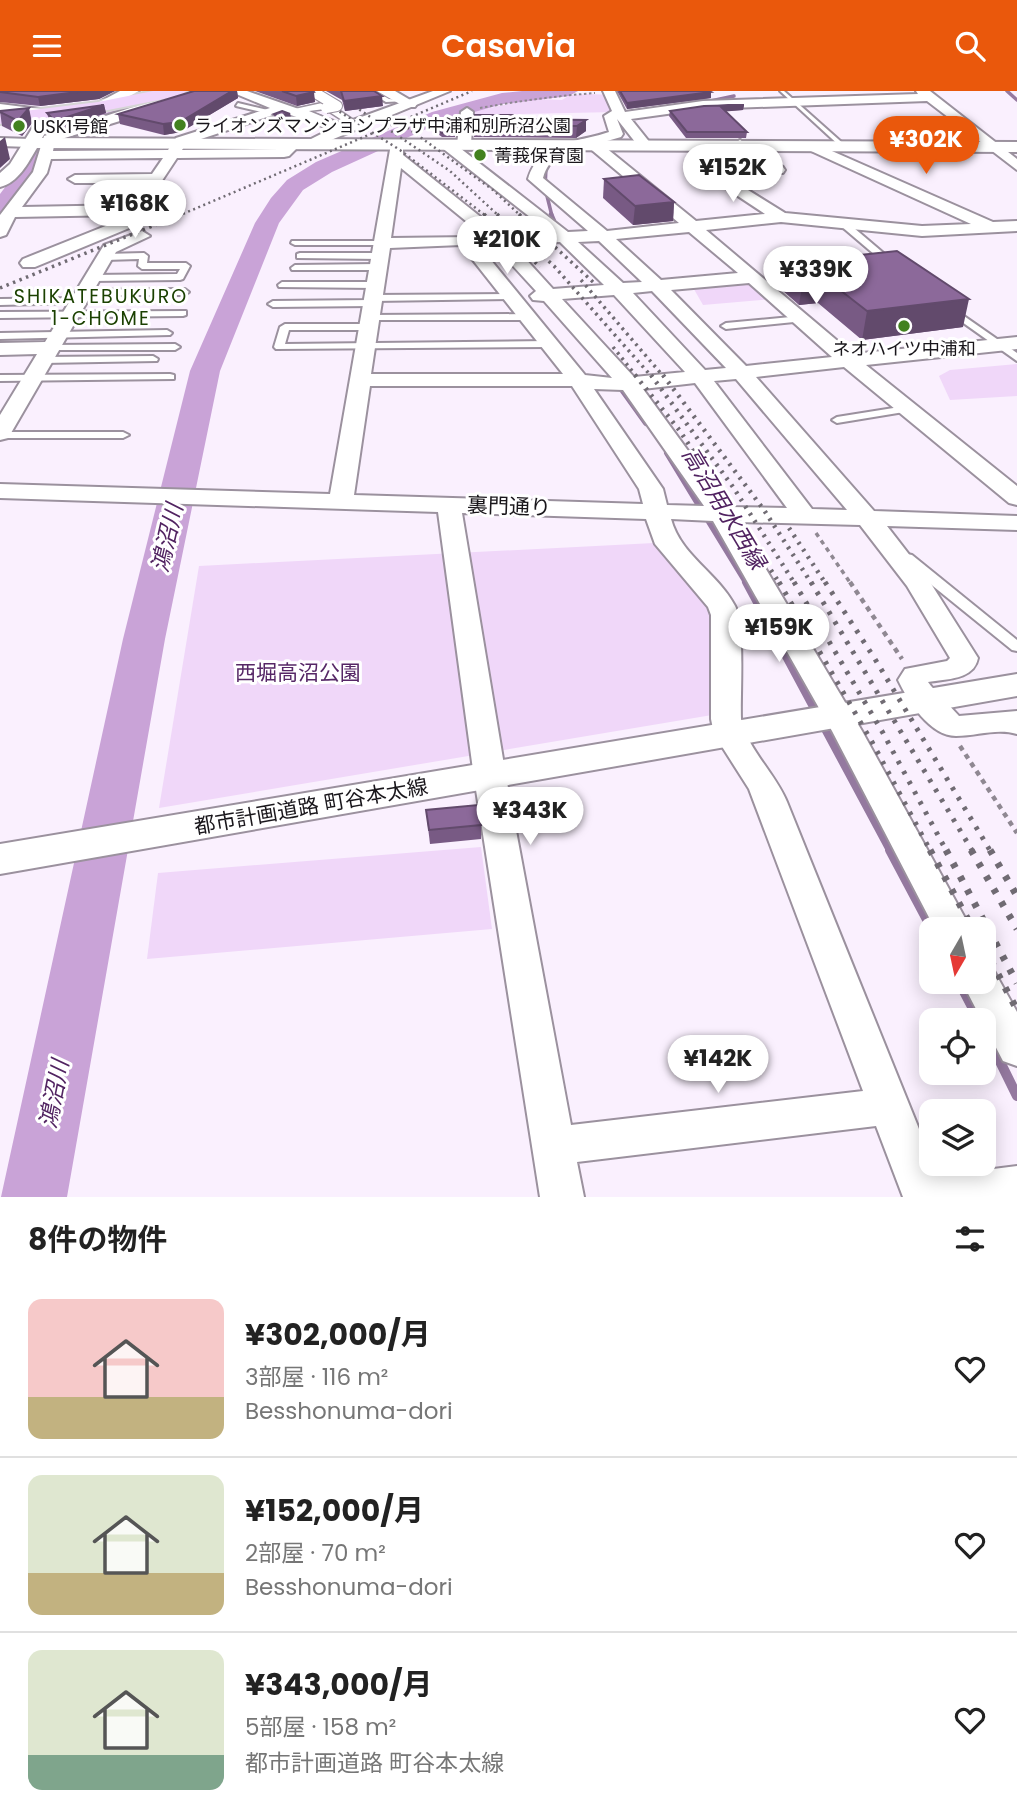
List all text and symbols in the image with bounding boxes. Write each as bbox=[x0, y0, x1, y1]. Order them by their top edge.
text: Casavia bbox=[441, 23, 576, 68]
icon: menu bbox=[28, 27, 66, 65]
icon: search bbox=[951, 27, 989, 65]
place label: ライオンズマンションプラザ中浦和別所沼公園 bbox=[194, 113, 571, 138]
place label: USK1号館 bbox=[33, 114, 108, 139]
pin: ¥302K bbox=[877, 116, 975, 176]
marker: ライオンズマンションプラザ中浦和別所沼公園 bbox=[172, 117, 188, 133]
marker: USK1号館 bbox=[11, 118, 27, 134]
text: ¥302K bbox=[889, 123, 963, 155]
place label: 菁莪保育園 bbox=[494, 143, 584, 168]
pin: ¥152K bbox=[684, 145, 782, 204]
marker: 菁莪保育園 bbox=[472, 147, 488, 163]
text: ¥152K bbox=[699, 151, 767, 183]
pin: ¥168K bbox=[86, 181, 184, 240]
text: ¥168K bbox=[100, 187, 170, 219]
pin: ¥210K bbox=[458, 216, 556, 276]
text: ¥210K bbox=[473, 223, 541, 255]
pin: ¥339K bbox=[767, 247, 865, 306]
text: ¥339K bbox=[779, 253, 853, 285]
district label: SHIKATEBUKURO 1-CHOME bbox=[14, 283, 188, 332]
marker: ネオハイツ中浦和 bbox=[896, 318, 912, 334]
place label: ネオハイツ中浦和 bbox=[832, 336, 976, 361]
water label: 高沼用水西縁 bbox=[675, 441, 775, 578]
street label: 裏門通り bbox=[467, 490, 551, 522]
water label: 鴻沼川 bbox=[144, 498, 191, 575]
pin: ¥159K bbox=[730, 605, 828, 664]
text: ¥159K bbox=[744, 611, 814, 643]
park label: 西堀高沼公園 bbox=[235, 658, 361, 687]
street label: 都市計画道路 町谷本太線 bbox=[192, 771, 430, 841]
pin: ¥343K bbox=[481, 787, 579, 847]
text: ¥343K bbox=[493, 794, 567, 826]
north arrow bbox=[919, 917, 996, 994]
map controls bbox=[919, 917, 996, 1176]
button: locate bbox=[919, 1008, 996, 1085]
pin: ¥142K bbox=[669, 1035, 767, 1095]
text: ¥142K bbox=[684, 1042, 752, 1074]
water label: 鴻沼川 bbox=[32, 1054, 77, 1131]
button: layers bbox=[919, 1099, 996, 1176]
text: 8件の物件 bbox=[28, 1218, 167, 1261]
icon: filters bbox=[951, 1220, 989, 1258]
text: ¥302,000/月 bbox=[245, 1313, 431, 1356]
icon: home bbox=[84, 1327, 168, 1411]
icon: heart bbox=[951, 1350, 989, 1388]
text: 3部屋 · 116 m² bbox=[245, 1361, 388, 1393]
text: Besshonuma-dori bbox=[245, 1395, 453, 1427]
text: ¥152,000/月 bbox=[245, 1489, 424, 1532]
icon: home bbox=[84, 1503, 168, 1587]
icon: heart bbox=[951, 1526, 989, 1564]
text: 2部屋 · 70 m² bbox=[245, 1537, 386, 1569]
text: Besshonuma-dori bbox=[245, 1571, 453, 1603]
text: ¥343,000/月 bbox=[245, 1663, 433, 1706]
icon: home bbox=[84, 1678, 168, 1762]
icon: heart bbox=[951, 1701, 989, 1739]
text: 5部屋 · 158 m² bbox=[245, 1711, 396, 1743]
text: 都市計画道路 町谷本太線 bbox=[245, 1747, 504, 1779]

